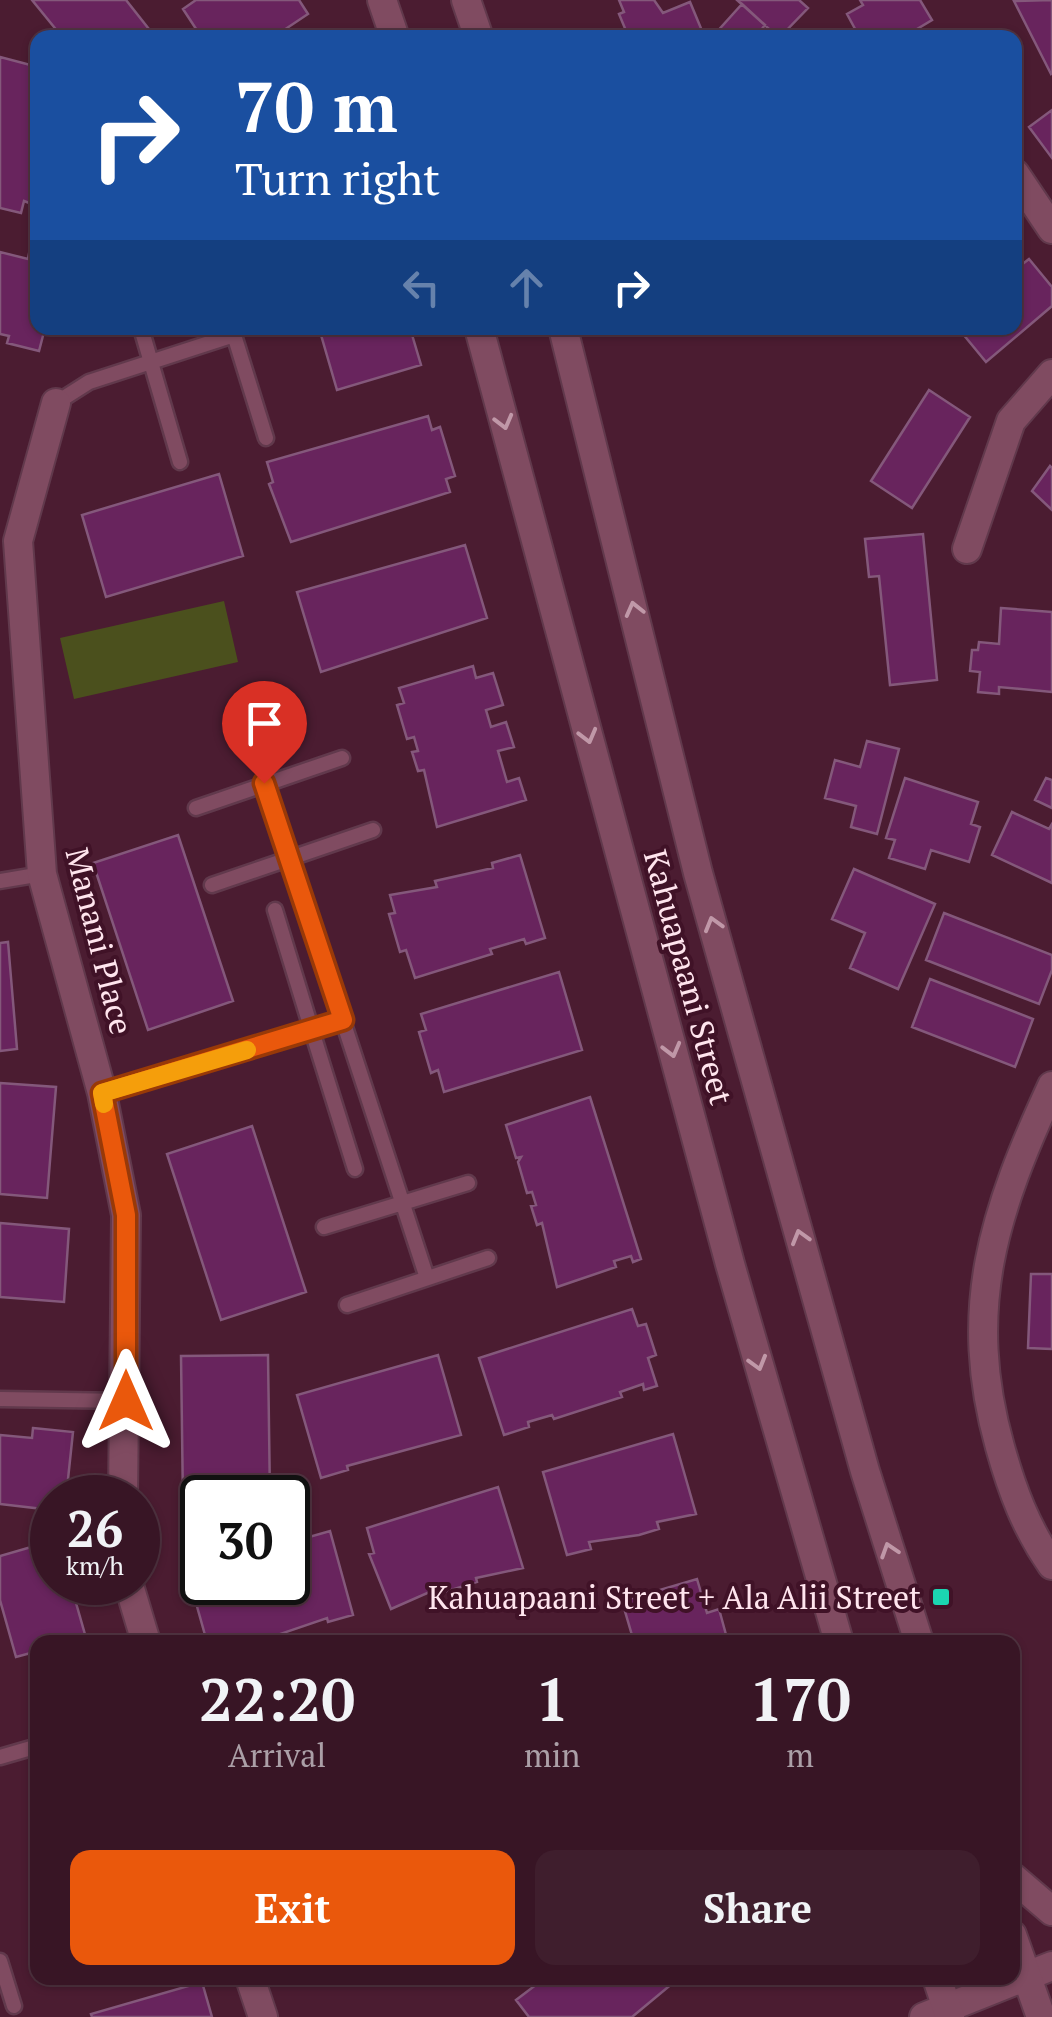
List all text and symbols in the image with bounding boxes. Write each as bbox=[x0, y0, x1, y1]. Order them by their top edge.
text: 70 m bbox=[235, 59, 398, 152]
icon: right bbox=[70, 70, 200, 200]
text: Turn right bbox=[235, 148, 440, 208]
icon: left bbox=[394, 260, 449, 315]
icon: ahead bbox=[499, 260, 554, 315]
icon: right bbox=[604, 260, 659, 315]
one-way arrow bbox=[493, 413, 514, 430]
one-way arrow bbox=[625, 601, 646, 618]
pin bbox=[222, 681, 307, 784]
icon: arrive bbox=[237, 696, 292, 751]
one-way arrow bbox=[576, 727, 597, 744]
street label: Manani Place bbox=[57, 843, 143, 1039]
street label: Kahuapaani Street bbox=[635, 845, 743, 1109]
one-way arrow bbox=[703, 916, 724, 933]
one-way arrow bbox=[661, 1041, 682, 1058]
one-way arrow bbox=[790, 1229, 811, 1246]
position arrow bbox=[74, 1349, 178, 1453]
one-way arrow bbox=[746, 1354, 767, 1371]
speed limit sign: 30 bbox=[180, 1475, 310, 1605]
text: 26 bbox=[67, 1495, 123, 1561]
one-way arrow bbox=[881, 1542, 901, 1559]
text: km/h bbox=[66, 1549, 124, 1582]
place label: Kahuapaani Street + Ala Alii Street bbox=[428, 1576, 921, 1618]
marker: Kahuapaani Street + Ala Alii Street bbox=[930, 1586, 952, 1608]
text: 22:20 bbox=[199, 1659, 355, 1738]
text: 1 bbox=[535, 1659, 569, 1738]
text: 170 bbox=[749, 1659, 851, 1738]
text: Arrival bbox=[228, 1734, 326, 1776]
text: min bbox=[524, 1734, 580, 1776]
text: m bbox=[786, 1734, 814, 1776]
button: Exit bbox=[70, 1850, 515, 1965]
button: Share bbox=[535, 1850, 980, 1965]

